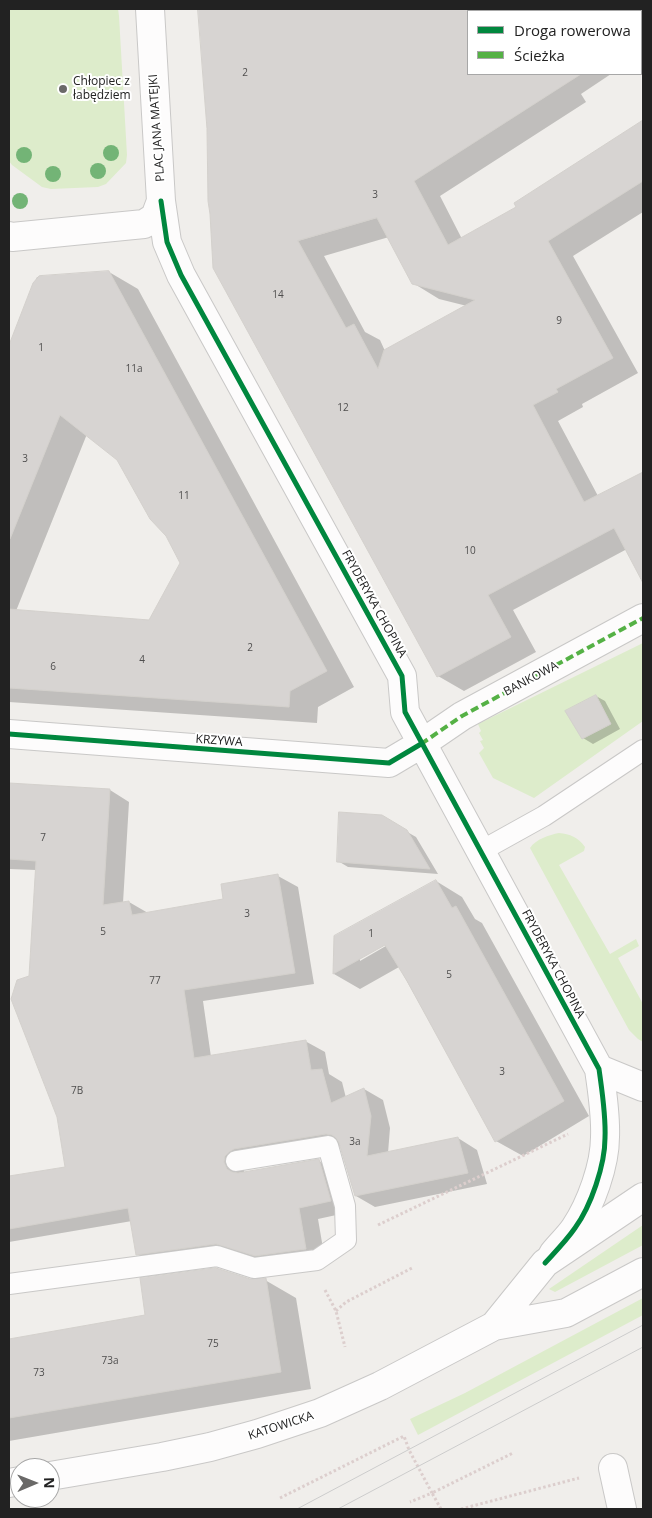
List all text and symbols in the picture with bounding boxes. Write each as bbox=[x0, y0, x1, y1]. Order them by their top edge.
legend bbox=[467, 10, 642, 75]
text: Droga rowerowa bbox=[514, 20, 631, 40]
text: Ścieżka bbox=[514, 45, 565, 65]
house number: 2 bbox=[242, 67, 248, 79]
street label: PLAC JANA MATEJKI bbox=[146, 74, 168, 182]
place label: Chłopiec z łabędziem bbox=[73, 75, 131, 103]
marker: Chłopiec z łabędziem bbox=[57, 83, 69, 95]
house number: 3 bbox=[372, 189, 378, 201]
house number: 14 bbox=[272, 289, 284, 301]
house number: 9 bbox=[556, 315, 562, 327]
house number: 1 bbox=[38, 342, 44, 354]
house number: 11a bbox=[126, 363, 142, 375]
house number: 12 bbox=[337, 402, 349, 414]
house number: 3 bbox=[22, 453, 28, 465]
house number: 11 bbox=[178, 490, 190, 502]
house number: 10 bbox=[464, 545, 476, 557]
street label: FRYDERYKA CHOPINA bbox=[338, 548, 410, 660]
house number: 2 bbox=[247, 642, 253, 654]
house number: 4 bbox=[139, 654, 145, 666]
street label: BANKOWA bbox=[501, 659, 561, 699]
house number: 6 bbox=[50, 661, 56, 673]
street label: KRZYWA bbox=[195, 732, 243, 750]
house number: 7 bbox=[40, 832, 46, 844]
street label: FRYDERYKA CHOPINA bbox=[518, 907, 588, 1021]
house number: 3 bbox=[244, 908, 250, 920]
house number: 5 bbox=[100, 926, 106, 938]
house number: 1 bbox=[368, 928, 374, 940]
house number: 5 bbox=[446, 969, 452, 981]
house number: 77 bbox=[149, 975, 161, 987]
house number: 3 bbox=[499, 1066, 505, 1078]
house number: 7B bbox=[71, 1085, 83, 1097]
house number: 3a bbox=[349, 1136, 361, 1148]
house number: 75 bbox=[207, 1338, 219, 1350]
house number: 73a bbox=[102, 1355, 118, 1367]
house number: 73 bbox=[33, 1367, 45, 1379]
street label: KATOWICKA bbox=[247, 1409, 315, 1443]
north arrow bbox=[10, 1458, 60, 1508]
text: N bbox=[40, 1477, 59, 1489]

